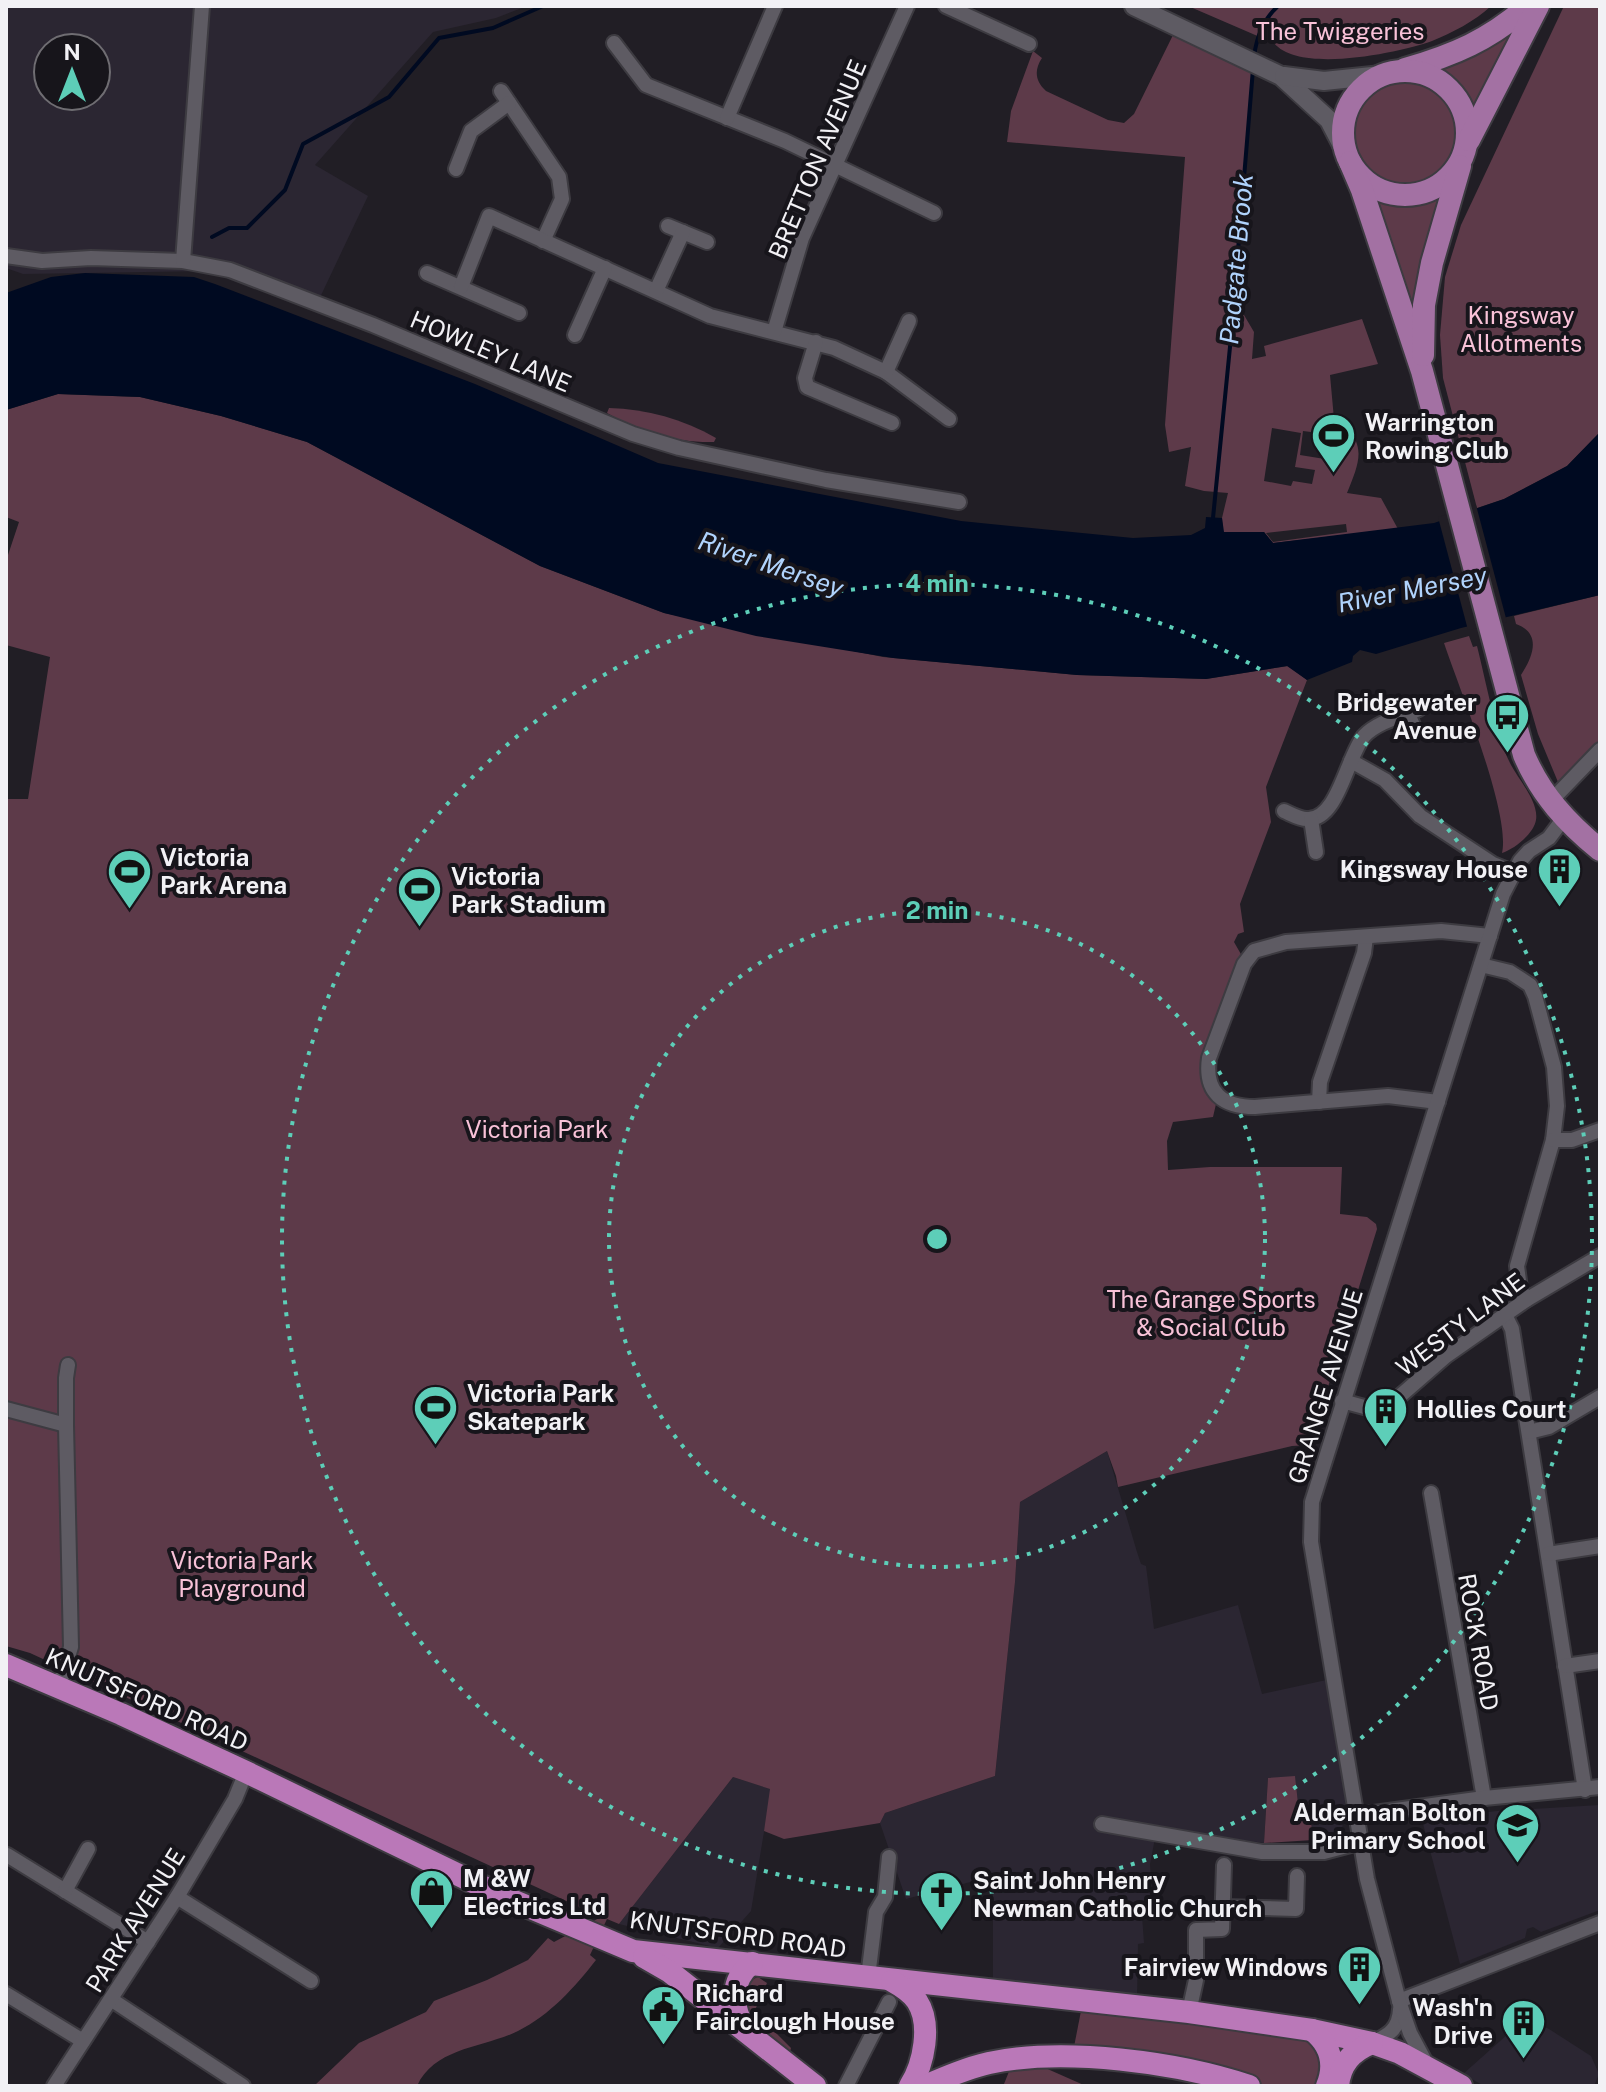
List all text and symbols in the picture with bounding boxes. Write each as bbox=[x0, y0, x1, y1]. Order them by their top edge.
park label: The Twiggeries bbox=[1256, 17, 1424, 45]
north arrow bbox=[32, 32, 112, 112]
text: N bbox=[63, 39, 81, 65]
street label: BRETTON AVENUE bbox=[762, 55, 872, 263]
water label: Padgate Brook bbox=[1213, 172, 1259, 346]
park label: Kingsway Allotments bbox=[1460, 301, 1582, 357]
street label: HOWLEY LANE bbox=[406, 304, 576, 398]
place label: Warrington Rowing Club bbox=[1365, 408, 1509, 464]
sports icon: Warrington Rowing Club bbox=[1310, 412, 1358, 475]
water label: River Mersey bbox=[694, 525, 848, 604]
water label: River Mersey bbox=[1335, 559, 1490, 619]
text: 4 min bbox=[905, 569, 969, 597]
place label: Bridgewater Avenue bbox=[1337, 688, 1477, 744]
bus stop icon: Bridgewater Avenue bbox=[1484, 692, 1532, 755]
place label: Victoria Park Arena bbox=[160, 843, 287, 899]
building icon: Kingsway House bbox=[1535, 845, 1583, 908]
sports icon: Victoria Park Arena bbox=[105, 847, 153, 910]
place label: Kingsway House bbox=[1340, 855, 1528, 883]
place label: Victoria Park Stadium bbox=[451, 862, 606, 918]
sports icon: Victoria Park Stadium bbox=[396, 866, 444, 929]
text: 2 min bbox=[906, 896, 968, 924]
park label: Victoria Park bbox=[466, 1115, 608, 1143]
centre of rings bbox=[923, 1225, 951, 1253]
street label: WESTY LANE bbox=[1390, 1267, 1530, 1381]
park label: The Grange Sports & Social Club bbox=[1106, 1285, 1316, 1341]
street label: GRANGE AVENUE bbox=[1282, 1285, 1368, 1487]
place label: Victoria Park Skatepark bbox=[467, 1379, 615, 1435]
sports icon: Victoria Park Skatepark bbox=[412, 1383, 460, 1446]
building icon: Hollies Court bbox=[1361, 1385, 1409, 1448]
place label: Hollies Court bbox=[1416, 1395, 1567, 1423]
park label: Victoria Park Playground bbox=[171, 1546, 313, 1602]
street label: ROCK ROAD bbox=[1453, 1571, 1505, 1713]
street label: KNUTSFORD ROAD bbox=[42, 1642, 252, 1756]
place label: Alderman Bolton Primary School bbox=[1293, 1798, 1486, 1854]
school or university icon: Alderman Bolton Primary School bbox=[1493, 1802, 1541, 1865]
street label: PARK AVENUE bbox=[80, 1843, 190, 1997]
place label: M &W Electrics Ltd bbox=[463, 1864, 606, 1920]
place label: Saint John Henry Newman Catholic Church bbox=[973, 1866, 1262, 1922]
shop icon: M &W Electrics Ltd bbox=[408, 1868, 456, 1931]
church icon: Saint John Henry Newman Catholic Church bbox=[918, 1870, 966, 1933]
street label: KNUTSFORD ROAD bbox=[628, 1905, 848, 1963]
building icon: Fairview Windows bbox=[1335, 1943, 1383, 2006]
place label: Fairview Windows bbox=[1124, 1953, 1328, 1981]
place label: Richard Fairclough House bbox=[695, 1979, 895, 2035]
public building icon: Richard Fairclough House bbox=[640, 1983, 688, 2046]
place label: Wash'n Drive bbox=[1412, 1993, 1493, 2049]
building icon: Wash'n Drive bbox=[1500, 1997, 1548, 2060]

